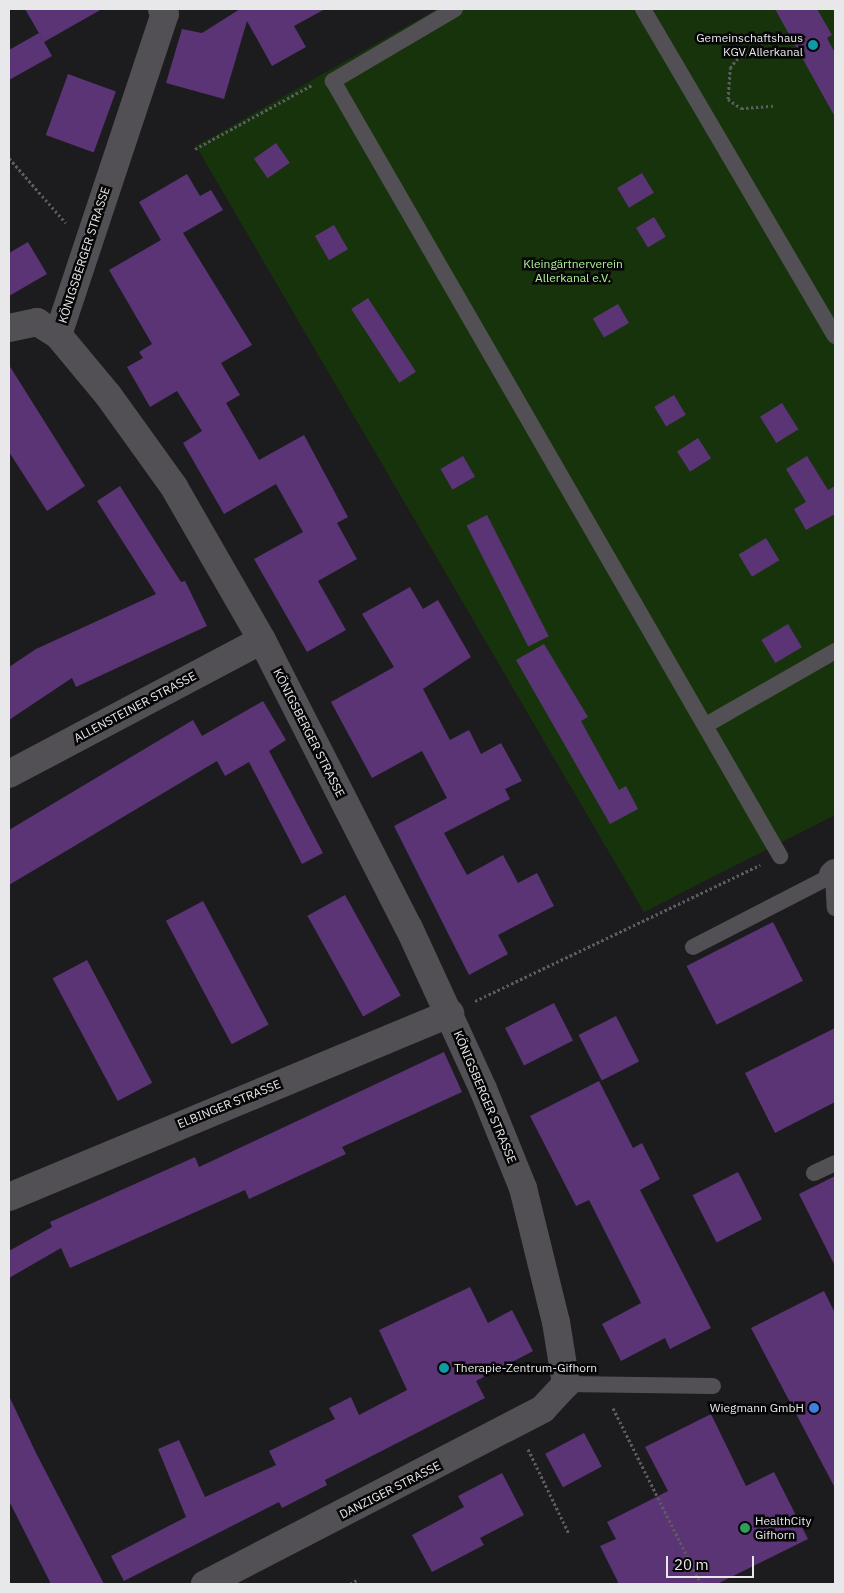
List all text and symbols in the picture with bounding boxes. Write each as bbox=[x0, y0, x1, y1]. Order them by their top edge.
place label: Gemeinschaftshaus KGV Allerkanal bbox=[696, 31, 803, 59]
marker: Gemeinschaftshaus KGV Allerkanal bbox=[807, 39, 819, 51]
street label: KÖNIGSBERGER STRASSE bbox=[55, 185, 113, 325]
park label: Kleingärtnerverein Allerkanal e.V. bbox=[523, 257, 623, 285]
street label: KÖNIGSBERGER STRASSE bbox=[270, 666, 348, 800]
street label: ALLENSTEINER STRASSE bbox=[71, 669, 199, 745]
street label: KÖNIGSBERGER STRASSE bbox=[451, 1029, 519, 1165]
street label: ELBINGER STRASSE bbox=[175, 1077, 283, 1131]
place label: Therapie-Zentrum-Gifhorn bbox=[454, 1361, 597, 1375]
marker: Therapie-Zentrum-Gifhorn bbox=[438, 1362, 450, 1374]
place label: Wiegmann GmbH bbox=[710, 1401, 804, 1415]
marker: Wiegmann GmbH bbox=[808, 1402, 820, 1414]
street label: DANZIGER STRASSE bbox=[337, 1458, 443, 1522]
place label: HealthCity Gifhorn bbox=[755, 1514, 811, 1542]
marker: HealthCity Gifhorn bbox=[739, 1522, 751, 1534]
scale bar bbox=[669, 1546, 756, 1578]
text: 20 m bbox=[674, 1555, 709, 1574]

